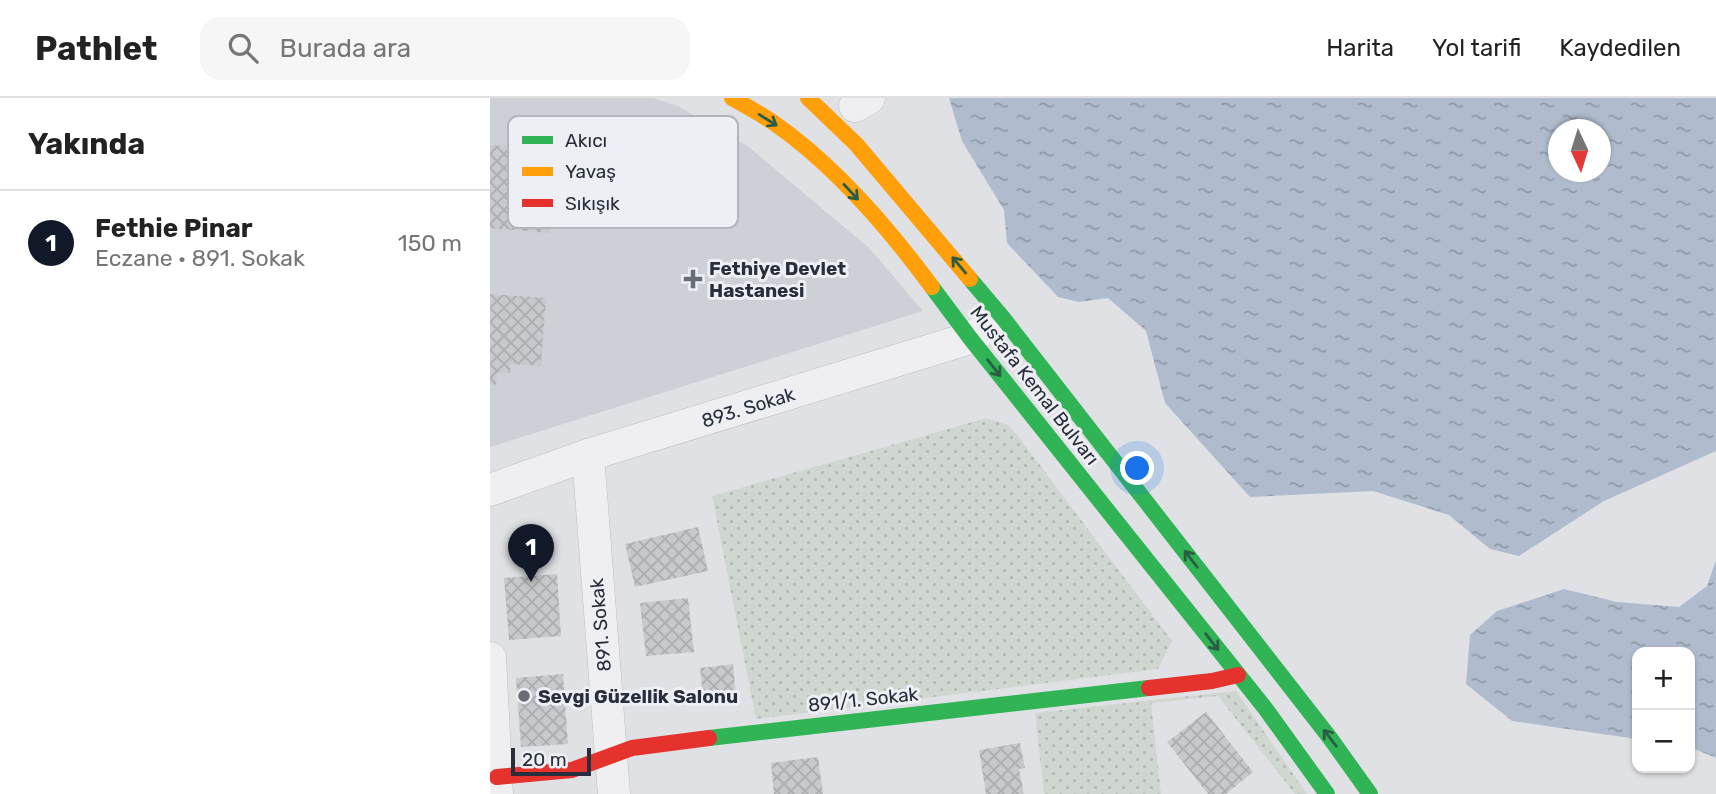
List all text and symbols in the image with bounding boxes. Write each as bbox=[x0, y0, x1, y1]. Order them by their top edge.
search box bbox=[200, 17, 690, 80]
text: Pathlet bbox=[35, 29, 158, 68]
icon: search bbox=[224, 29, 262, 67]
text: Burada ara bbox=[280, 33, 411, 64]
text: Harita bbox=[1326, 34, 1394, 62]
text: Yol tarifi bbox=[1432, 34, 1521, 62]
text: Kaydedilen bbox=[1559, 34, 1681, 62]
one-way arrow bbox=[758, 112, 777, 127]
legend bbox=[508, 116, 738, 228]
north arrow bbox=[1548, 119, 1611, 182]
text: Yakında bbox=[28, 126, 145, 162]
text: Akıcı bbox=[565, 129, 607, 152]
text: Yavaş bbox=[565, 160, 616, 183]
one-way arrow bbox=[842, 183, 859, 200]
text: Sıkışık bbox=[565, 192, 620, 215]
text: Fethie Pinar bbox=[95, 213, 253, 244]
text: 1 bbox=[45, 229, 57, 257]
text: 150 m bbox=[398, 229, 462, 257]
text: Eczane · 891. Sokak bbox=[95, 244, 305, 272]
one-way arrow bbox=[951, 256, 967, 274]
place label: Fethiye Devlet Hastanesi bbox=[709, 257, 846, 302]
marker: Fethiye Devlet Hastanesi bbox=[683, 269, 703, 289]
street label: Mustafa Kemal Bulvarı bbox=[965, 301, 1104, 469]
one-way arrow bbox=[987, 359, 1002, 377]
street label: 893. Sokak bbox=[699, 382, 798, 433]
your location bbox=[1120, 451, 1154, 485]
pin: 1 bbox=[508, 524, 554, 582]
one-way arrow bbox=[1183, 550, 1198, 568]
street label: 891. Sokak bbox=[585, 577, 616, 673]
one-way arrow bbox=[1204, 633, 1220, 651]
map controls bbox=[1632, 647, 1695, 773]
button: + bbox=[1632, 647, 1695, 710]
street label: 891/1. Sokak bbox=[807, 682, 920, 717]
place label: Sevgi Güzellik Salonu bbox=[538, 685, 738, 708]
marker: Sevgi Güzellik Salonu bbox=[516, 688, 532, 704]
button: − bbox=[1632, 710, 1695, 773]
one-way arrow bbox=[1323, 730, 1338, 748]
scale bar bbox=[511, 745, 592, 777]
text: 20 m bbox=[522, 748, 567, 771]

